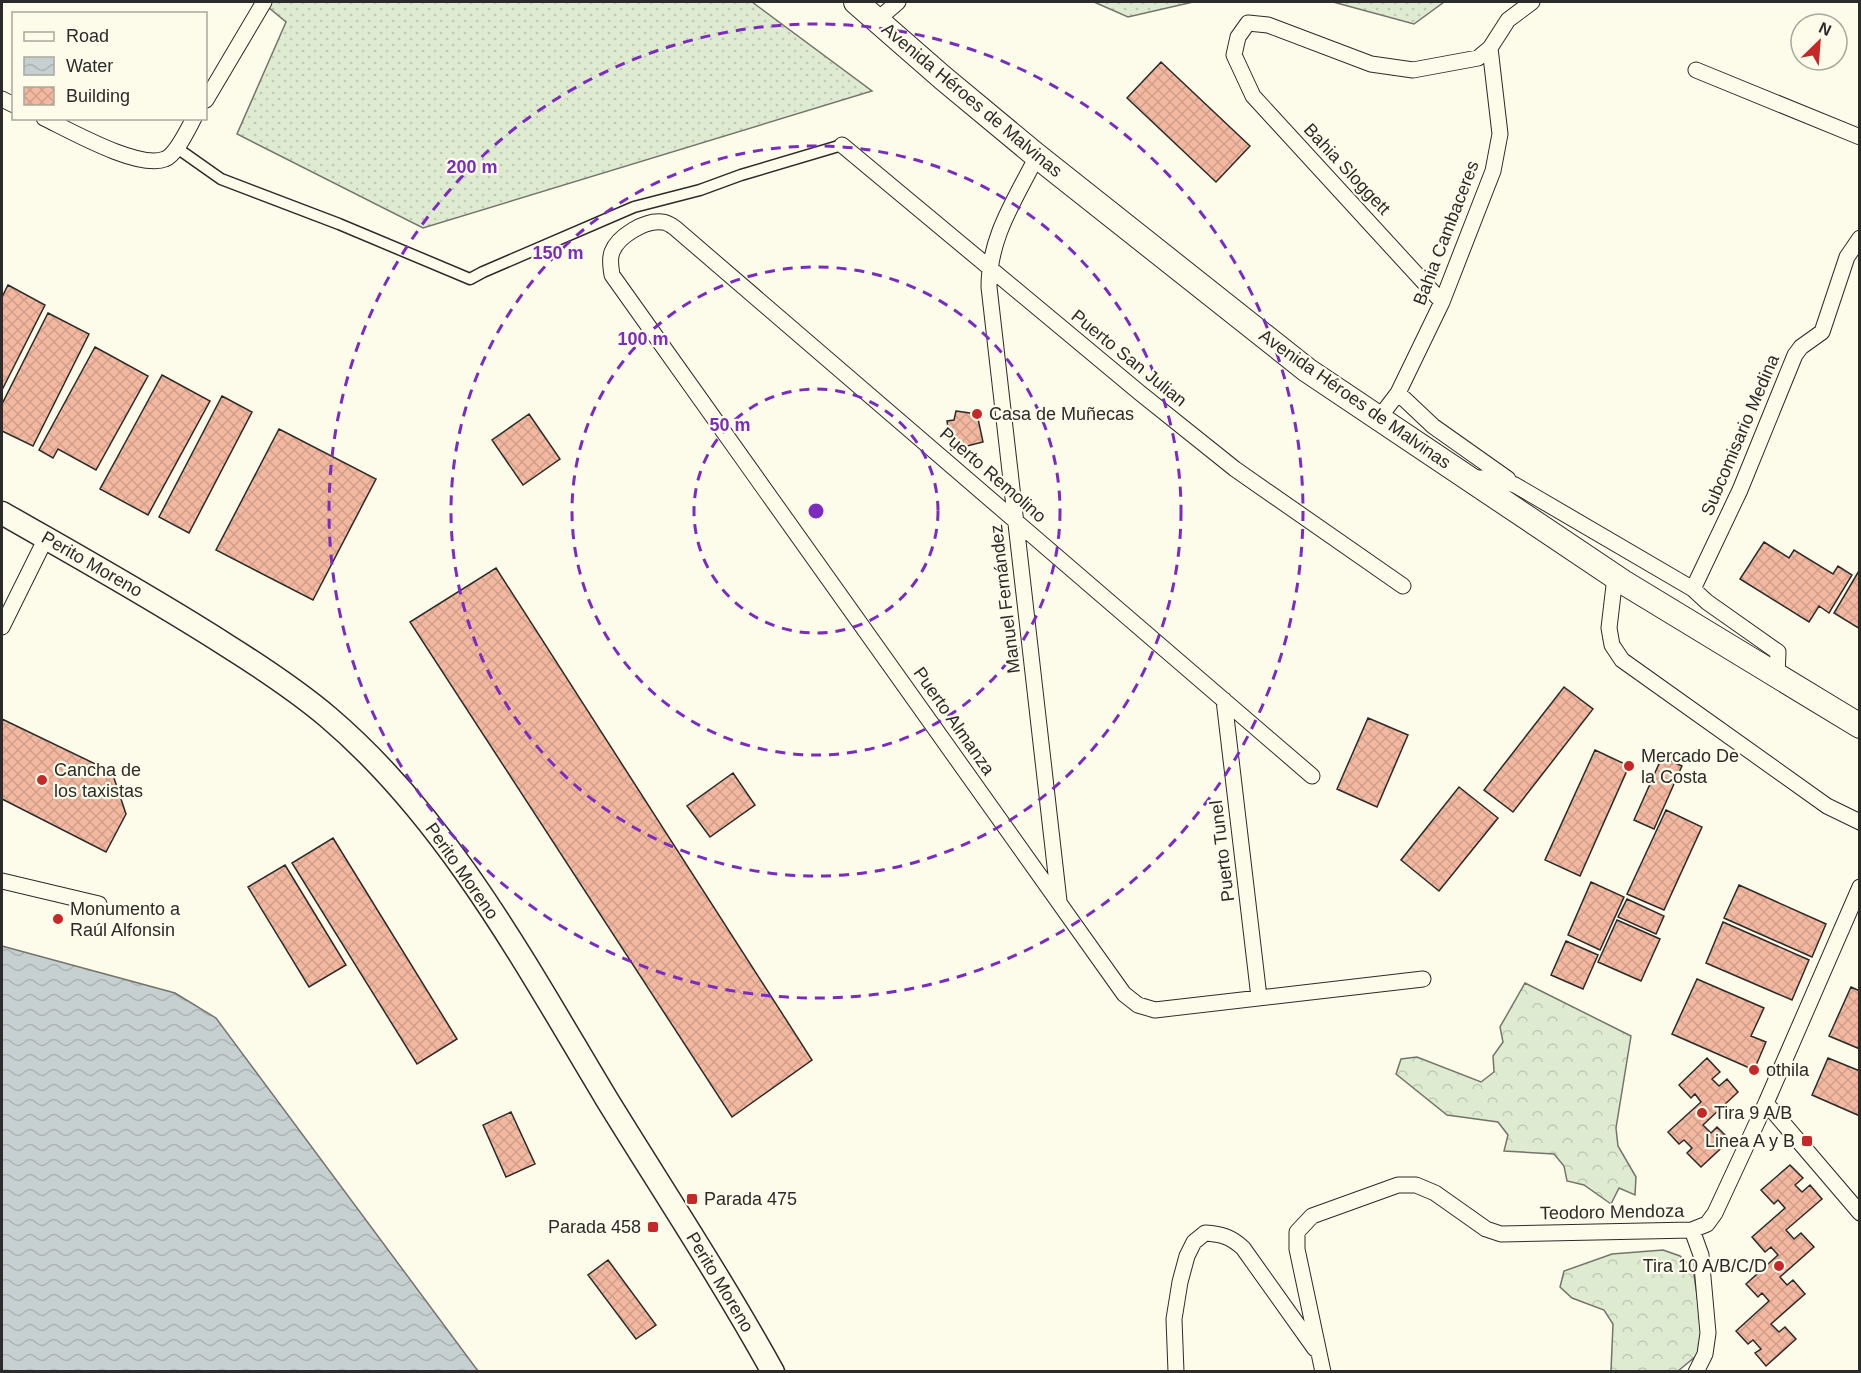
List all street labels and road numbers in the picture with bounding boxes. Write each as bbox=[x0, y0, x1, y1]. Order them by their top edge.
street label: Avenida Héroes de Malvinas bbox=[878, 19, 1066, 181]
street label: Bahia Sloggett bbox=[1300, 119, 1394, 219]
street label: Bahia Cambaceres bbox=[1409, 158, 1483, 308]
street label: Puerto San Julian bbox=[1067, 306, 1191, 410]
street label: Avenida Héroes de Malvinas bbox=[1256, 325, 1454, 473]
street label: Subcomisario Medina bbox=[1697, 351, 1783, 519]
street label: Puerto Remolino bbox=[936, 423, 1050, 527]
street label: Manuel Fernández bbox=[986, 523, 1024, 675]
street label: Perito Moreno bbox=[38, 527, 146, 601]
street label: Puerto Almanza bbox=[909, 663, 999, 780]
street label: Puerto Tunel bbox=[1206, 799, 1238, 903]
street label: Perito Moreno bbox=[421, 819, 503, 923]
street label: Teodoro Mendoza bbox=[1540, 1201, 1685, 1223]
street label: Perito Moreno bbox=[682, 1228, 758, 1336]

